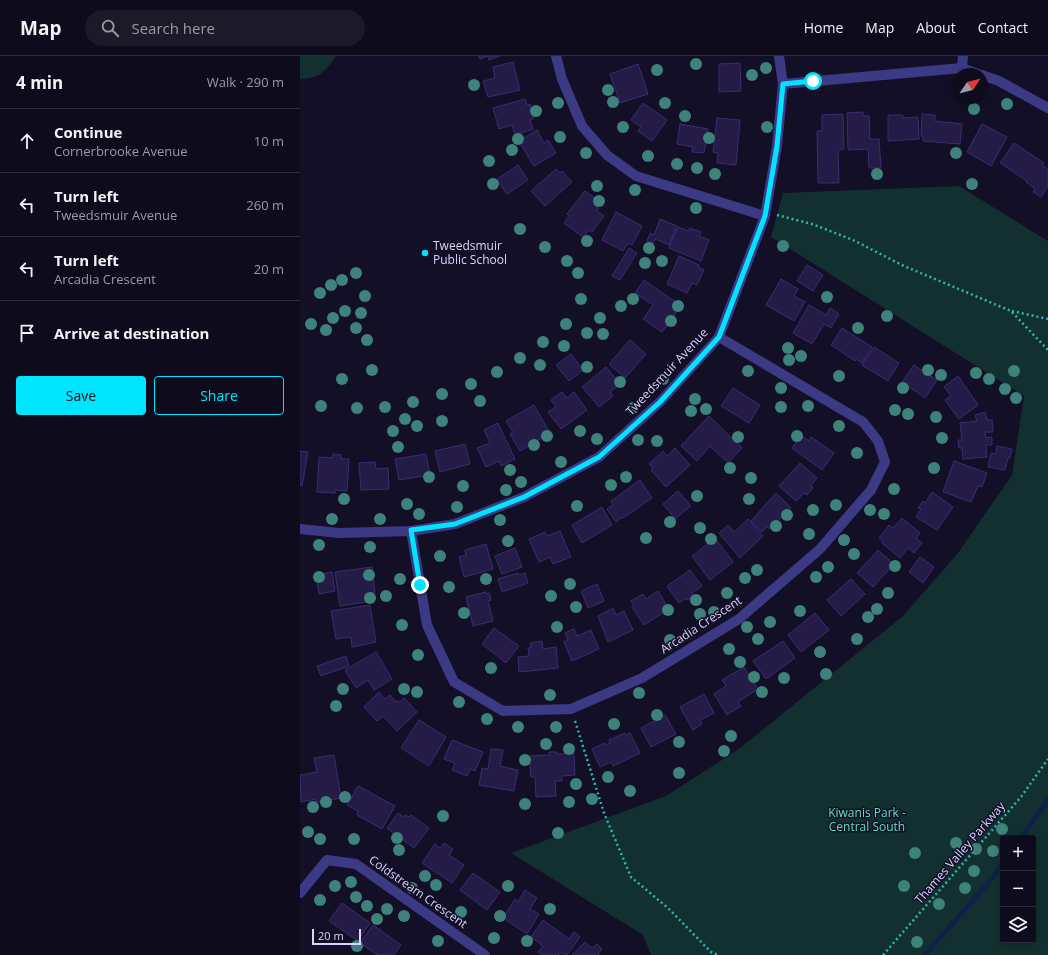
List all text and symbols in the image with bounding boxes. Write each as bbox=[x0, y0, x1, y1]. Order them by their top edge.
search box bbox=[85, 10, 365, 46]
text: Map bbox=[20, 15, 61, 41]
icon: search bbox=[99, 17, 121, 39]
text: Search here bbox=[131, 18, 215, 38]
text: Home bbox=[804, 18, 843, 37]
text: Map bbox=[865, 18, 894, 37]
text: About bbox=[916, 18, 956, 37]
text: Contact bbox=[978, 18, 1028, 37]
north arrow bbox=[952, 68, 988, 104]
text: 4 min bbox=[16, 71, 63, 94]
route start bbox=[804, 72, 822, 90]
text: Walk · 290 m bbox=[207, 73, 284, 91]
text: Continue bbox=[54, 122, 122, 142]
icon: ahead bbox=[16, 130, 38, 152]
text: 10 m bbox=[254, 132, 284, 150]
text: Cornerbrooke Avenue bbox=[54, 142, 188, 160]
text: Turn left bbox=[54, 186, 119, 206]
icon: left bbox=[16, 194, 38, 216]
text: 260 m bbox=[246, 196, 284, 214]
text: Tweedsmuir Avenue bbox=[54, 206, 177, 224]
place label: Tweedsmuir Public School bbox=[433, 237, 507, 268]
marker: Tweedsmuir Public School bbox=[420, 248, 430, 258]
text: Turn left bbox=[54, 250, 119, 270]
icon: left bbox=[16, 258, 38, 280]
text: 20 m bbox=[254, 260, 284, 278]
text: Arcadia Crescent bbox=[54, 270, 156, 288]
icon: arrive bbox=[16, 322, 38, 344]
text: Arrive at destination bbox=[54, 323, 209, 343]
street label: Tweedsmuir Avenue bbox=[622, 324, 712, 419]
button: Save bbox=[16, 376, 146, 415]
button: Share bbox=[154, 376, 284, 415]
route end bbox=[411, 576, 429, 594]
street label: Arcadia Crescent bbox=[657, 592, 745, 657]
street label: Thames Valley Parkway bbox=[911, 797, 1009, 907]
park label: Kiwanis Park - Central South bbox=[828, 804, 906, 835]
map controls bbox=[1000, 835, 1036, 943]
button: + bbox=[1000, 835, 1036, 871]
street label: Coldstream Crescent bbox=[366, 851, 471, 932]
button: − bbox=[1000, 871, 1036, 907]
button: layers bbox=[1000, 907, 1036, 943]
scale bar bbox=[312, 927, 361, 946]
text: 20 m bbox=[318, 928, 344, 943]

